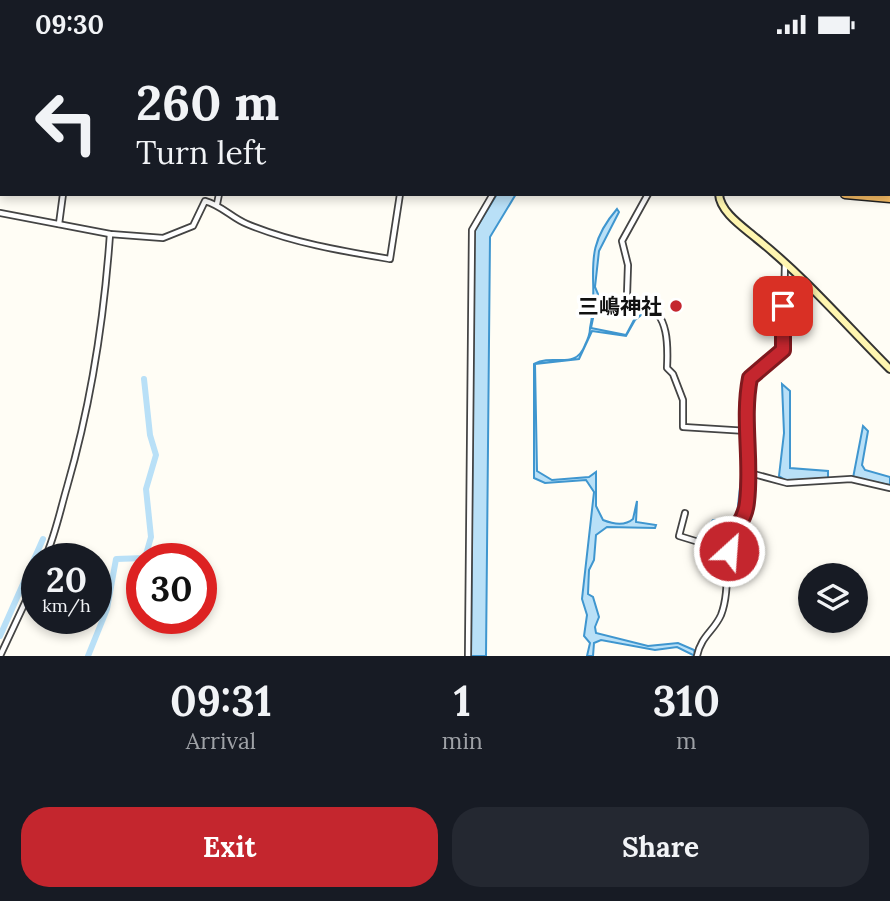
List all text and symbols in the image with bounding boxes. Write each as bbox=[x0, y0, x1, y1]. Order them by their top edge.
text: 09:30 bbox=[35, 8, 104, 41]
text: 260 m bbox=[136, 71, 279, 133]
icon: left bbox=[21, 77, 112, 168]
text: Turn left bbox=[136, 132, 266, 173]
pin bbox=[753, 276, 813, 336]
icon: arrive bbox=[764, 287, 802, 325]
place label: 三嶋神社 bbox=[578, 293, 662, 320]
marker: 三嶋神社 bbox=[668, 298, 684, 314]
position arrow bbox=[692, 514, 766, 588]
speed limit sign: 30 bbox=[126, 543, 217, 634]
text: 20 bbox=[46, 557, 87, 602]
map controls bbox=[798, 563, 868, 633]
button: layers bbox=[798, 563, 868, 633]
text: km/h bbox=[42, 594, 91, 617]
text: 09:31 bbox=[170, 674, 272, 728]
text: 1 bbox=[454, 674, 471, 728]
text: 310 bbox=[653, 674, 720, 728]
text: Arrival bbox=[186, 726, 256, 755]
text: min bbox=[442, 726, 483, 755]
text: m bbox=[676, 726, 697, 755]
button: Exit bbox=[21, 807, 438, 887]
button: Share bbox=[452, 807, 869, 887]

